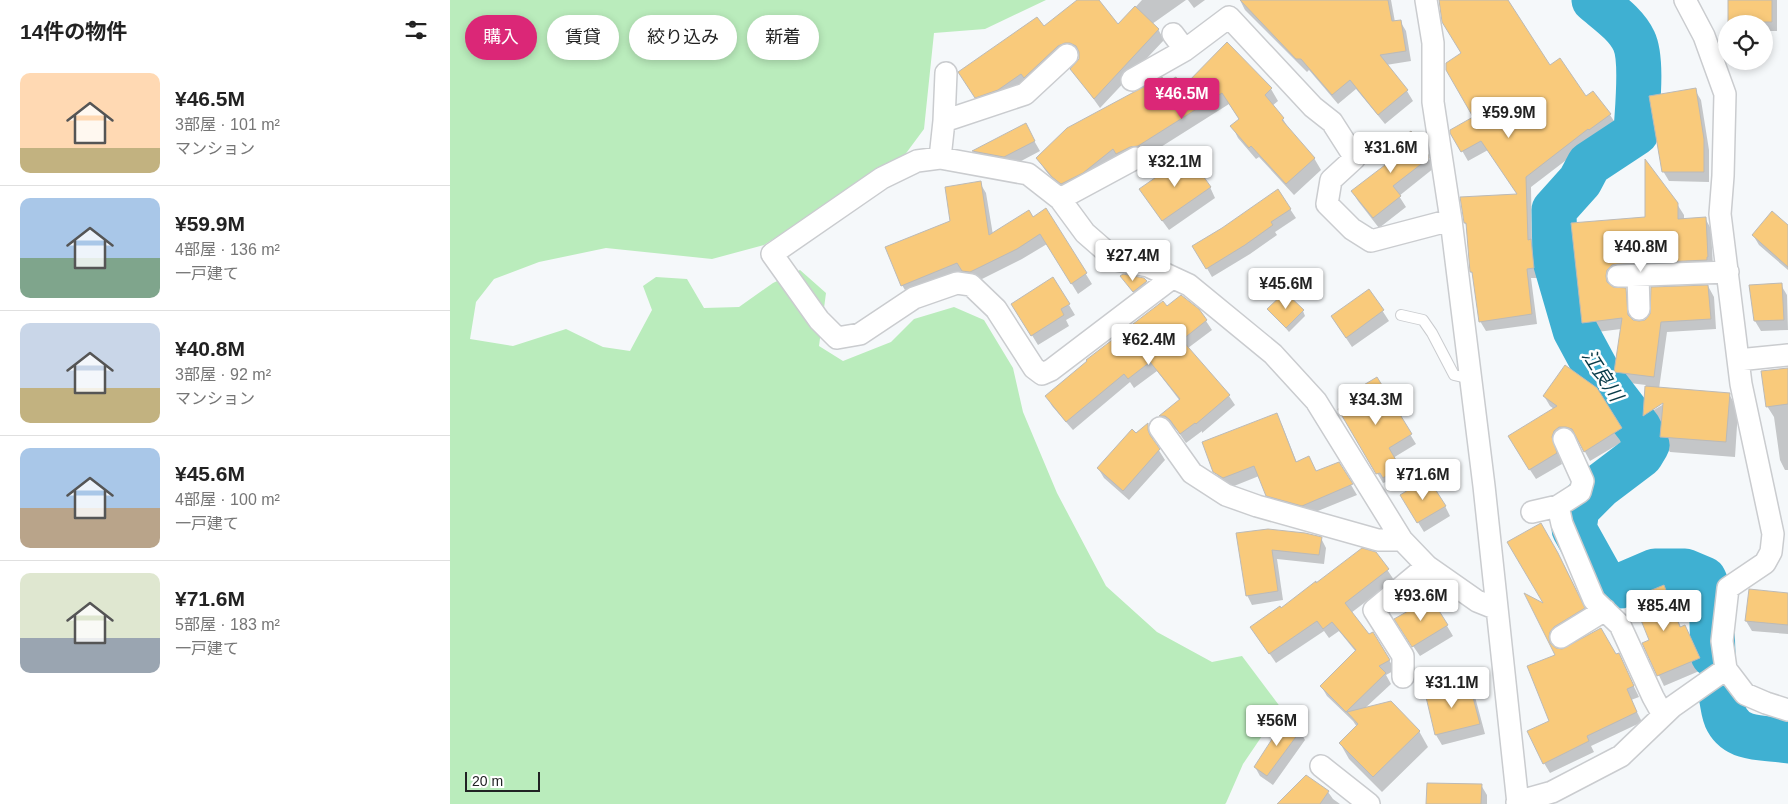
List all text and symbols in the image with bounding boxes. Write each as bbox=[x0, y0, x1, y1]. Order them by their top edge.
chip: 購入 bbox=[465, 15, 537, 60]
chip: 賃貸 bbox=[547, 15, 619, 60]
chip: 絞り込み bbox=[629, 15, 737, 60]
chip: 新着 bbox=[747, 15, 819, 60]
map controls bbox=[1718, 15, 1773, 70]
button: locate bbox=[1718, 15, 1773, 70]
icon: filters bbox=[402, 16, 430, 44]
text: 14件の物件 bbox=[20, 20, 127, 43]
pin: ¥46.5M bbox=[1141, 78, 1223, 120]
text: ¥46.5M bbox=[1155, 85, 1209, 102]
text: ¥46.5M bbox=[175, 87, 245, 110]
icon: home bbox=[60, 93, 120, 153]
pin: ¥59.9M bbox=[1468, 96, 1550, 139]
text: ¥59.9M bbox=[1482, 104, 1536, 121]
text: 3部屋 · 101 m² bbox=[175, 116, 280, 133]
pin: ¥31.6M bbox=[1350, 132, 1432, 174]
text: ¥31.6M bbox=[1364, 139, 1418, 156]
text: マンション bbox=[175, 140, 255, 157]
pin: ¥32.1M bbox=[1134, 146, 1216, 188]
text: ¥32.1M bbox=[1148, 153, 1202, 170]
text: ¥59.9M bbox=[175, 212, 245, 235]
icon: home bbox=[60, 218, 120, 278]
pin: ¥40.8M bbox=[1600, 230, 1682, 273]
text: ¥40.8M bbox=[1614, 238, 1668, 255]
pin: ¥27.4M bbox=[1092, 240, 1174, 282]
text: 4部屋 · 136 m² bbox=[175, 241, 280, 258]
text: ¥27.4M bbox=[1106, 247, 1160, 264]
text: 一戸建て bbox=[175, 265, 239, 282]
pin: ¥45.6M bbox=[1245, 268, 1327, 310]
text: ¥45.6M bbox=[1259, 275, 1313, 292]
pin: ¥62.4M bbox=[1108, 324, 1190, 366]
text: ¥62.4M bbox=[1122, 331, 1176, 348]
text: ¥40.8M bbox=[175, 337, 245, 360]
icon: home bbox=[60, 343, 120, 403]
water label: 江良川 bbox=[1578, 346, 1628, 407]
text: 3部屋 · 92 m² bbox=[175, 366, 271, 383]
pin: ¥34.3M bbox=[1335, 384, 1417, 426]
text: マンション bbox=[175, 390, 255, 407]
text: ¥34.3M bbox=[1349, 391, 1403, 408]
pin: ¥71.6M bbox=[1382, 458, 1464, 501]
text: ¥45.6M bbox=[175, 462, 245, 485]
text: ¥71.6M bbox=[1396, 466, 1450, 483]
icon: home bbox=[60, 468, 120, 528]
text: 4部屋 · 100 m² bbox=[175, 491, 280, 508]
text: 一戸建て bbox=[175, 515, 239, 532]
pin: ¥93.6M bbox=[1380, 580, 1462, 622]
text: ¥71.6M bbox=[175, 587, 245, 610]
text: ¥93.6M bbox=[1394, 587, 1448, 604]
pin: ¥85.4M bbox=[1623, 590, 1705, 632]
icon: home bbox=[60, 593, 120, 653]
text: ¥85.4M bbox=[1637, 597, 1691, 614]
text: 5部屋 · 183 m² bbox=[175, 616, 280, 633]
text: 一戸建て bbox=[175, 640, 239, 657]
pin: ¥31.1M bbox=[1411, 666, 1493, 709]
text: ¥31.1M bbox=[1425, 674, 1479, 691]
pin: ¥56M bbox=[1247, 704, 1307, 747]
text: ¥56M bbox=[1257, 712, 1297, 729]
scale bar bbox=[465, 769, 540, 792]
text: 20 m bbox=[472, 773, 503, 789]

